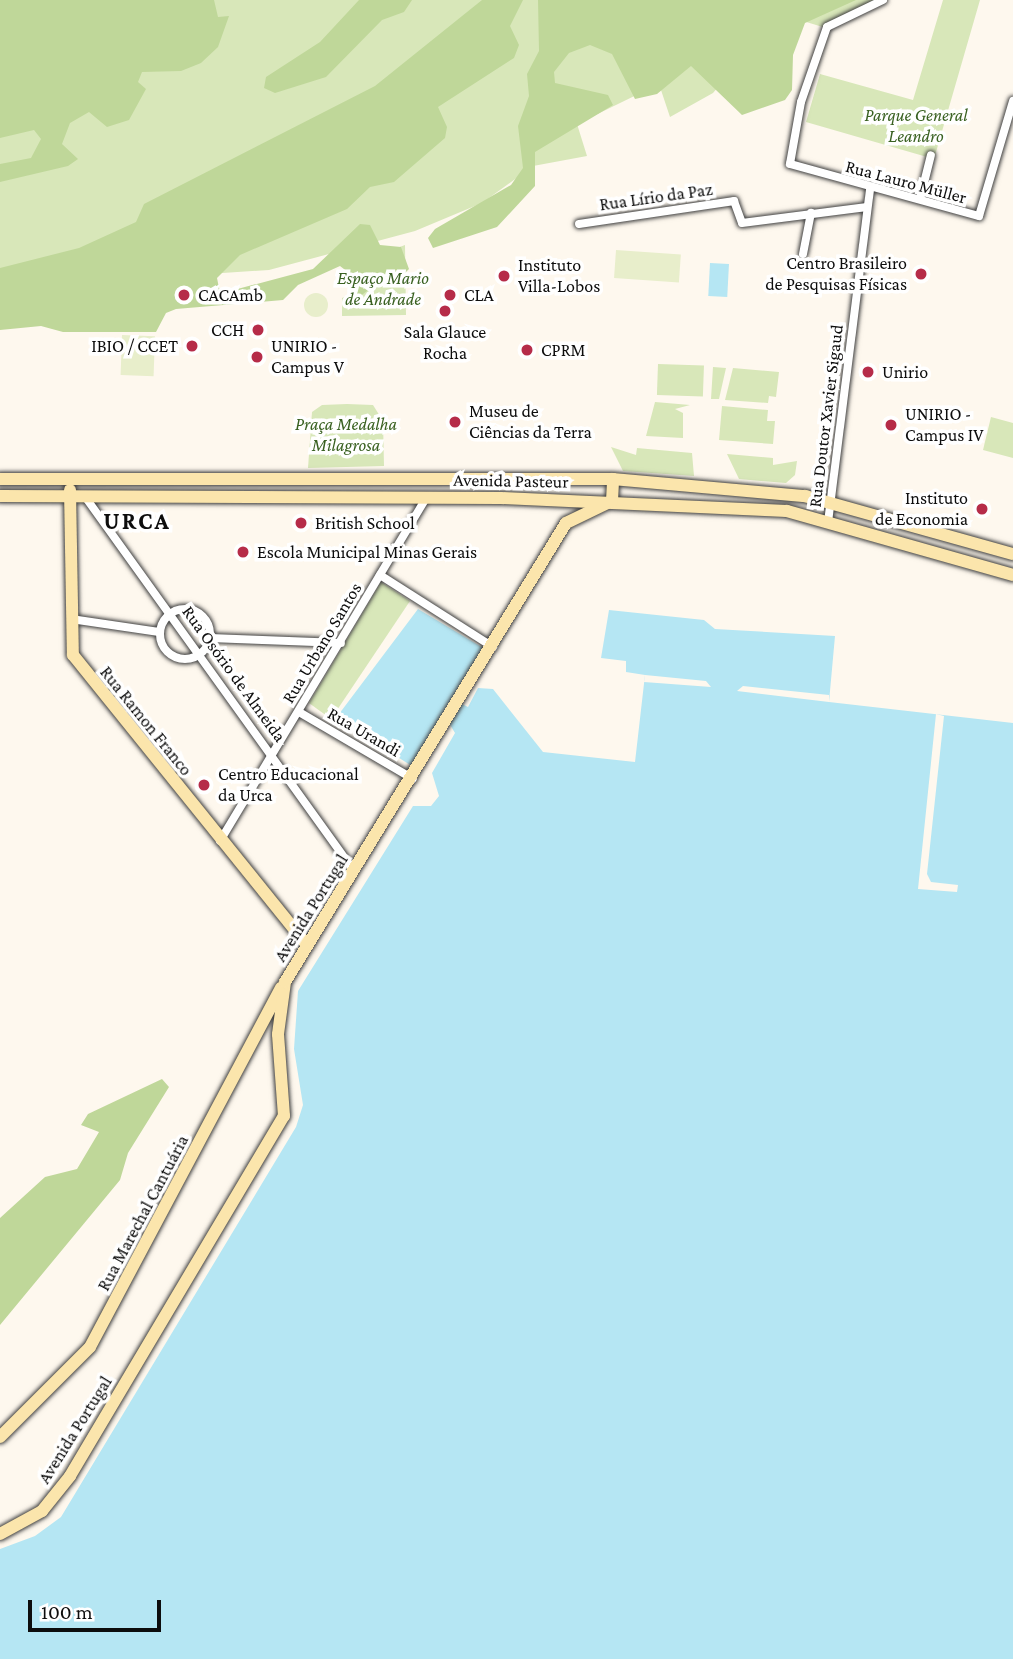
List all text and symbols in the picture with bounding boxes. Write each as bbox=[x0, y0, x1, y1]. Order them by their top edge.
park label: Parque General Leandro bbox=[864, 105, 968, 148]
street label: Rua Lauro Müller bbox=[843, 155, 969, 209]
street label: Rua Lírio da Paz bbox=[598, 178, 714, 216]
place label: Centro Brasileiro de Pesquisas Físicas bbox=[765, 253, 907, 296]
place label: Instituto Villa-Lobos bbox=[518, 255, 600, 298]
marker: Centro Brasileiro de Pesquisas Físicas bbox=[913, 266, 929, 282]
park label: Espaço Mario de Andrade bbox=[337, 268, 429, 310]
marker: Instituto Villa-Lobos bbox=[496, 268, 512, 284]
place label: CACAmb bbox=[198, 284, 263, 306]
place label: CLA bbox=[464, 284, 494, 306]
marker: CACAmb bbox=[176, 287, 192, 303]
marker: CLA bbox=[442, 287, 458, 303]
marker: Sala Glauce Rocha bbox=[437, 303, 453, 319]
place label: CCH bbox=[211, 319, 244, 341]
marker: CCH bbox=[250, 322, 266, 338]
place label: Sala Glauce Rocha bbox=[404, 322, 486, 364]
street label: Rua Doutor Xavier Sigaud bbox=[804, 323, 848, 509]
place label: IBIO / CCET bbox=[91, 335, 178, 357]
place label: UNIRIO - Campus V bbox=[271, 336, 344, 378]
marker: IBIO / CCET bbox=[184, 338, 200, 354]
place label: CPRM bbox=[541, 339, 586, 361]
marker: CPRM bbox=[519, 342, 535, 358]
marker: UNIRIO - Campus V bbox=[249, 349, 265, 365]
place label: Unirio bbox=[882, 361, 928, 383]
marker: Unirio bbox=[860, 364, 876, 380]
place label: Museu de Ciências da Terra bbox=[469, 401, 592, 444]
place label: UNIRIO - Campus IV bbox=[905, 404, 983, 446]
park label: Praça Medalha Milagrosa bbox=[295, 414, 397, 457]
marker: Museu de Ciências da Terra bbox=[447, 414, 463, 430]
marker: UNIRIO - Campus IV bbox=[883, 417, 899, 433]
street label: Avenida Pasteur bbox=[453, 469, 569, 493]
place label: Instituto de Economia bbox=[875, 488, 968, 530]
marker: Instituto de Economia bbox=[974, 501, 990, 517]
district label: URCA bbox=[104, 507, 170, 535]
place label: British School bbox=[315, 512, 415, 534]
marker: British School bbox=[293, 515, 309, 531]
place label: Escola Municipal Minas Gerais bbox=[257, 541, 477, 563]
marker: Escola Municipal Minas Gerais bbox=[235, 544, 251, 560]
street label: Rua Urbano Santos bbox=[278, 579, 366, 707]
street label: Rua Osório de Almeida bbox=[177, 602, 291, 746]
street label: Rua Ramon Franco bbox=[95, 662, 197, 780]
street label: Rua Urandi bbox=[324, 702, 404, 762]
place label: Centro Educacional da Urca bbox=[218, 764, 359, 806]
marker: Centro Educacional da Urca bbox=[196, 777, 212, 793]
street label: Avenida Portugal bbox=[269, 850, 353, 966]
street label: Rua Marechal Cantuária bbox=[93, 1131, 193, 1295]
street label: Avenida Portugal bbox=[33, 1372, 117, 1488]
scale bar bbox=[32, 1586, 164, 1630]
text: 100 m bbox=[41, 1600, 93, 1624]

